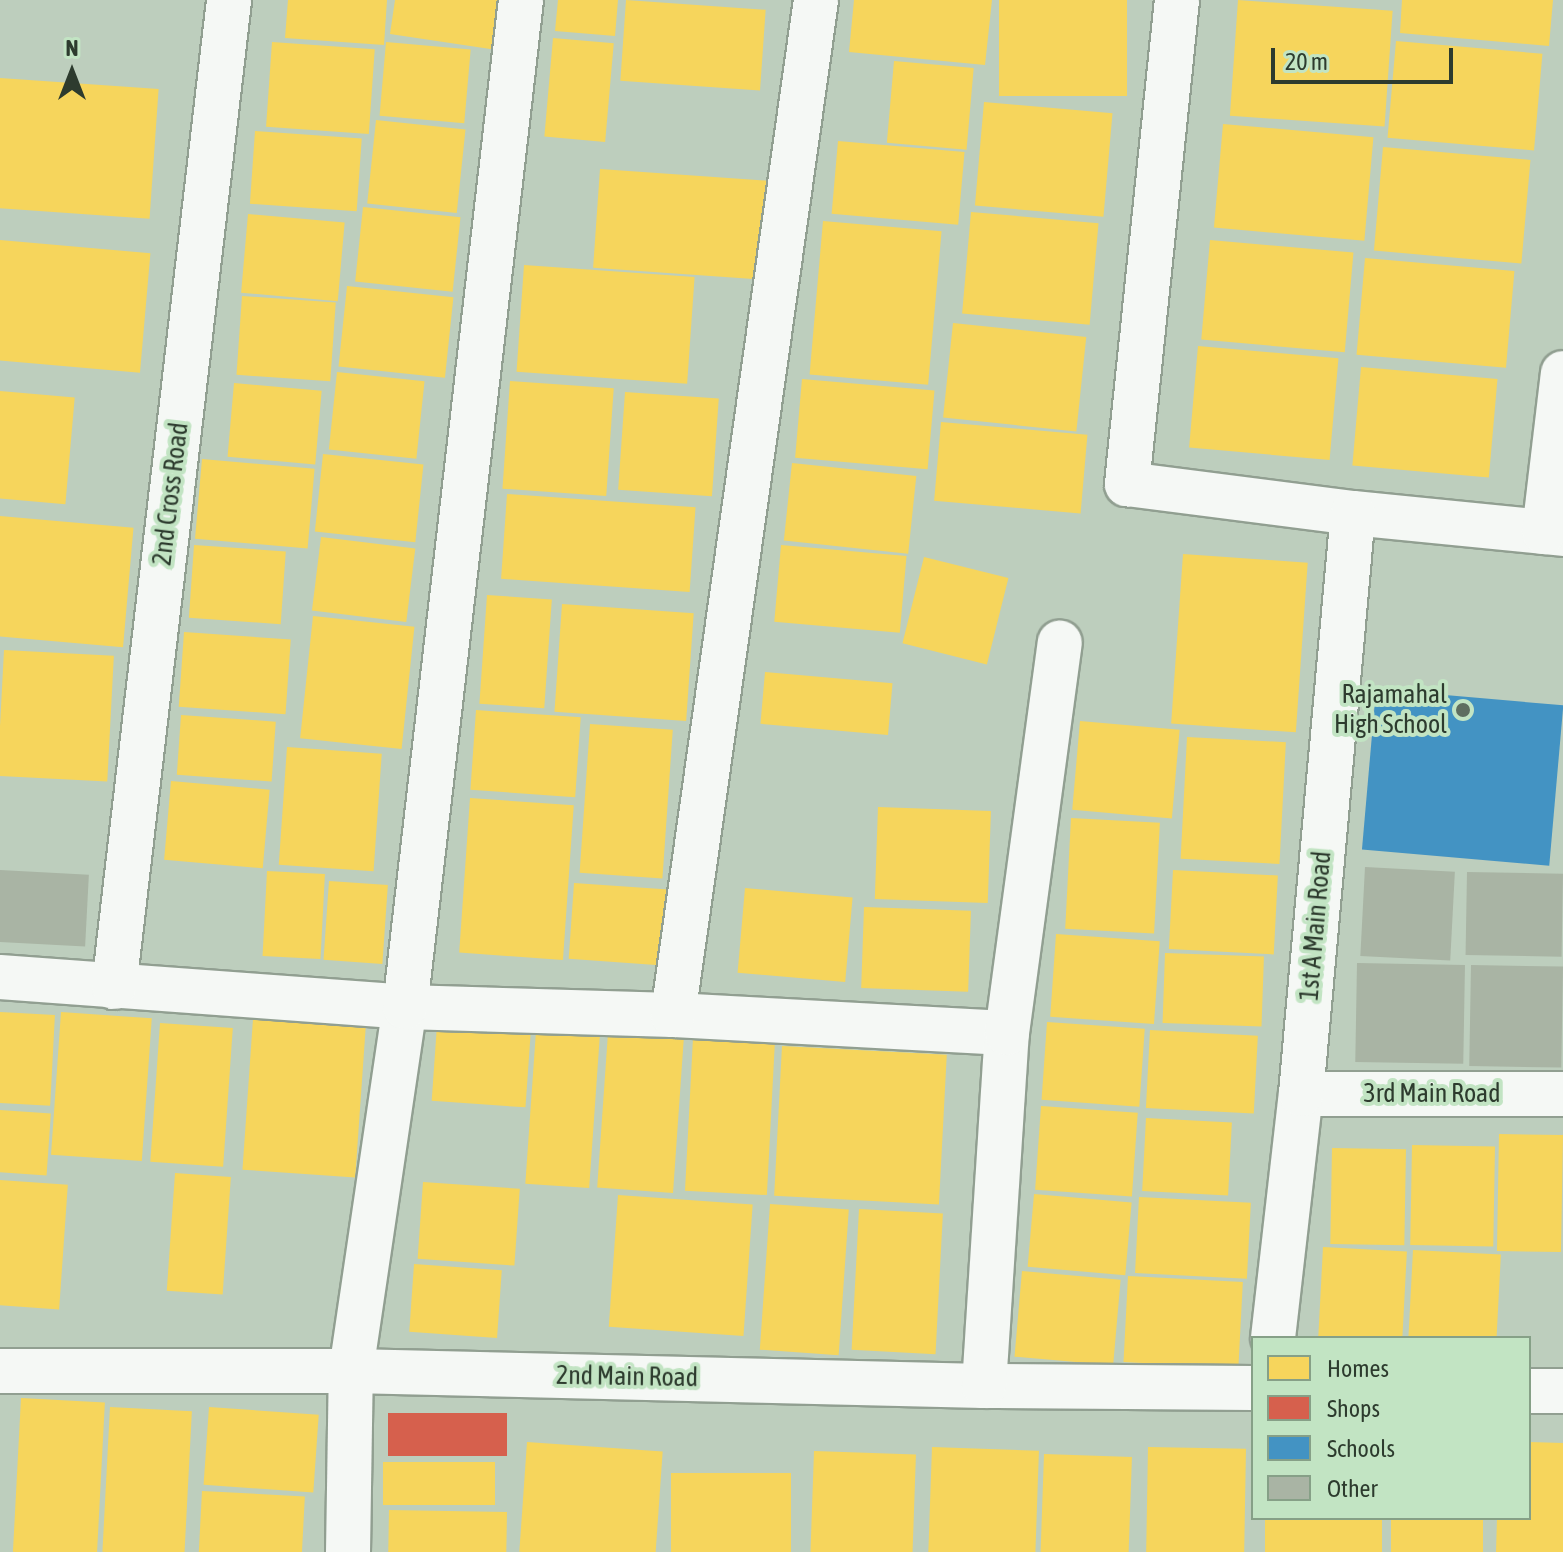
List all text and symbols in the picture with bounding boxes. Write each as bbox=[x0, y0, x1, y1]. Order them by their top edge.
north arrow bbox=[32, 32, 112, 112]
scale bar bbox=[1275, 32, 1457, 82]
text: N bbox=[66, 35, 78, 61]
text: 20 m bbox=[1285, 48, 1328, 75]
street label: 2nd Cross Road bbox=[147, 421, 195, 567]
place label: Rajamahal High School bbox=[1334, 679, 1447, 740]
marker: Rajamahal High School bbox=[1454, 701, 1472, 719]
street label: 1st A Main Road bbox=[1294, 850, 1338, 1002]
street label: 3rd Main Road bbox=[1363, 1078, 1501, 1110]
legend bbox=[1251, 1336, 1531, 1520]
text: Homes bbox=[1327, 1355, 1389, 1382]
street label: 2nd Main Road bbox=[556, 1360, 698, 1394]
text: Shops bbox=[1327, 1395, 1380, 1422]
text: Schools bbox=[1327, 1435, 1395, 1462]
text: Other bbox=[1327, 1475, 1378, 1502]

